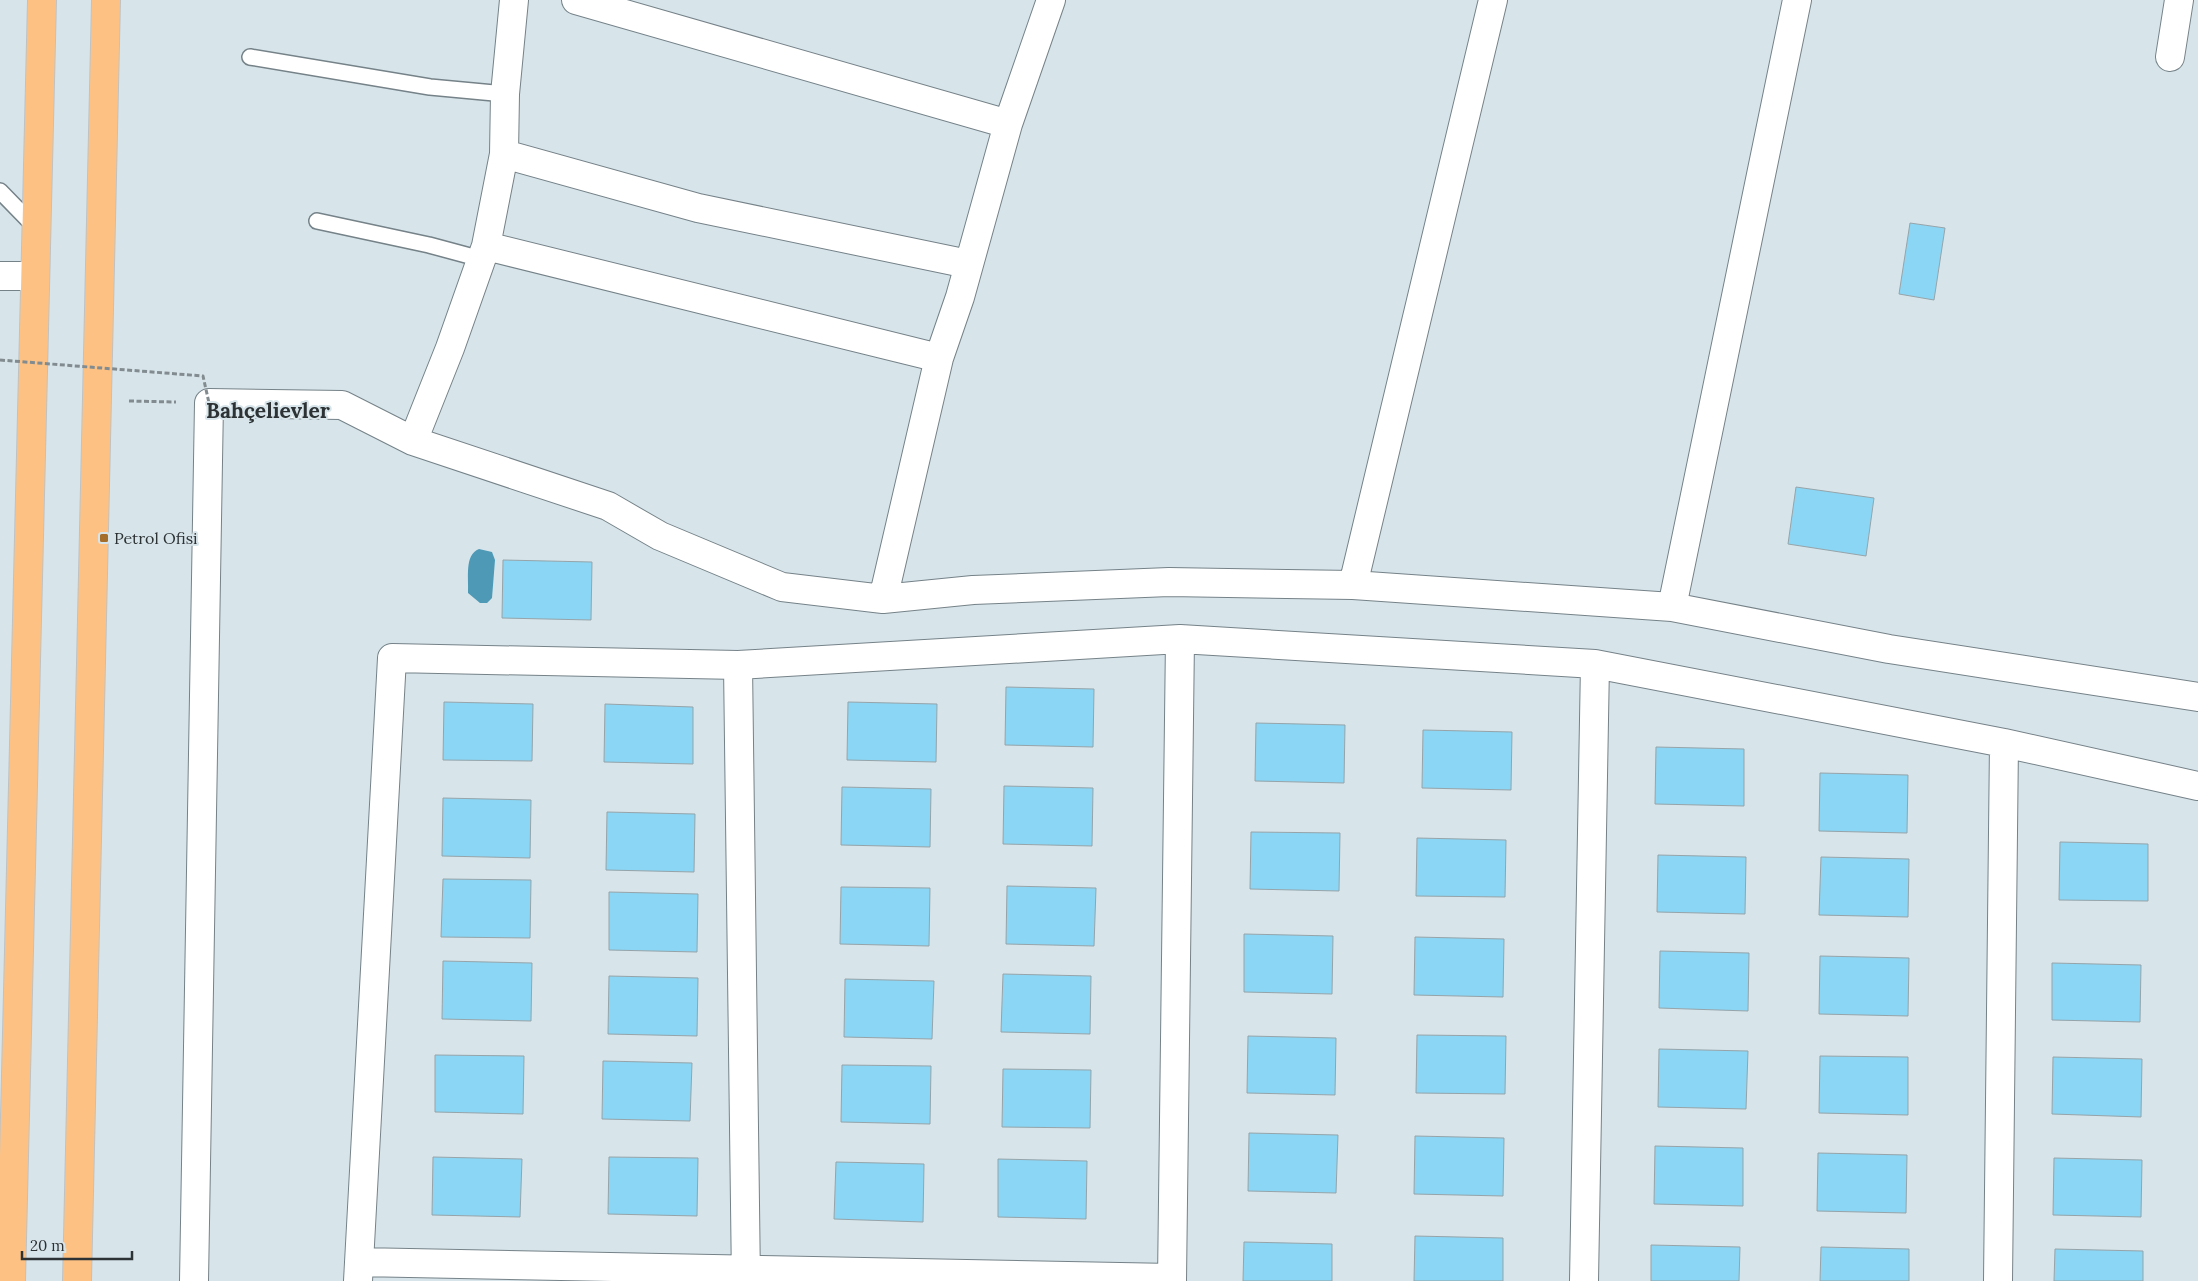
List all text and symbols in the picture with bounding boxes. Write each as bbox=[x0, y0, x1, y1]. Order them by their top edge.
district label: Bahçelievler bbox=[206, 397, 330, 424]
place label: Petrol Ofisi bbox=[114, 528, 198, 548]
marker: Petrol Ofisi bbox=[98, 532, 110, 544]
scale bar bbox=[22, 1228, 132, 1260]
text: 20 m bbox=[30, 1236, 65, 1255]

